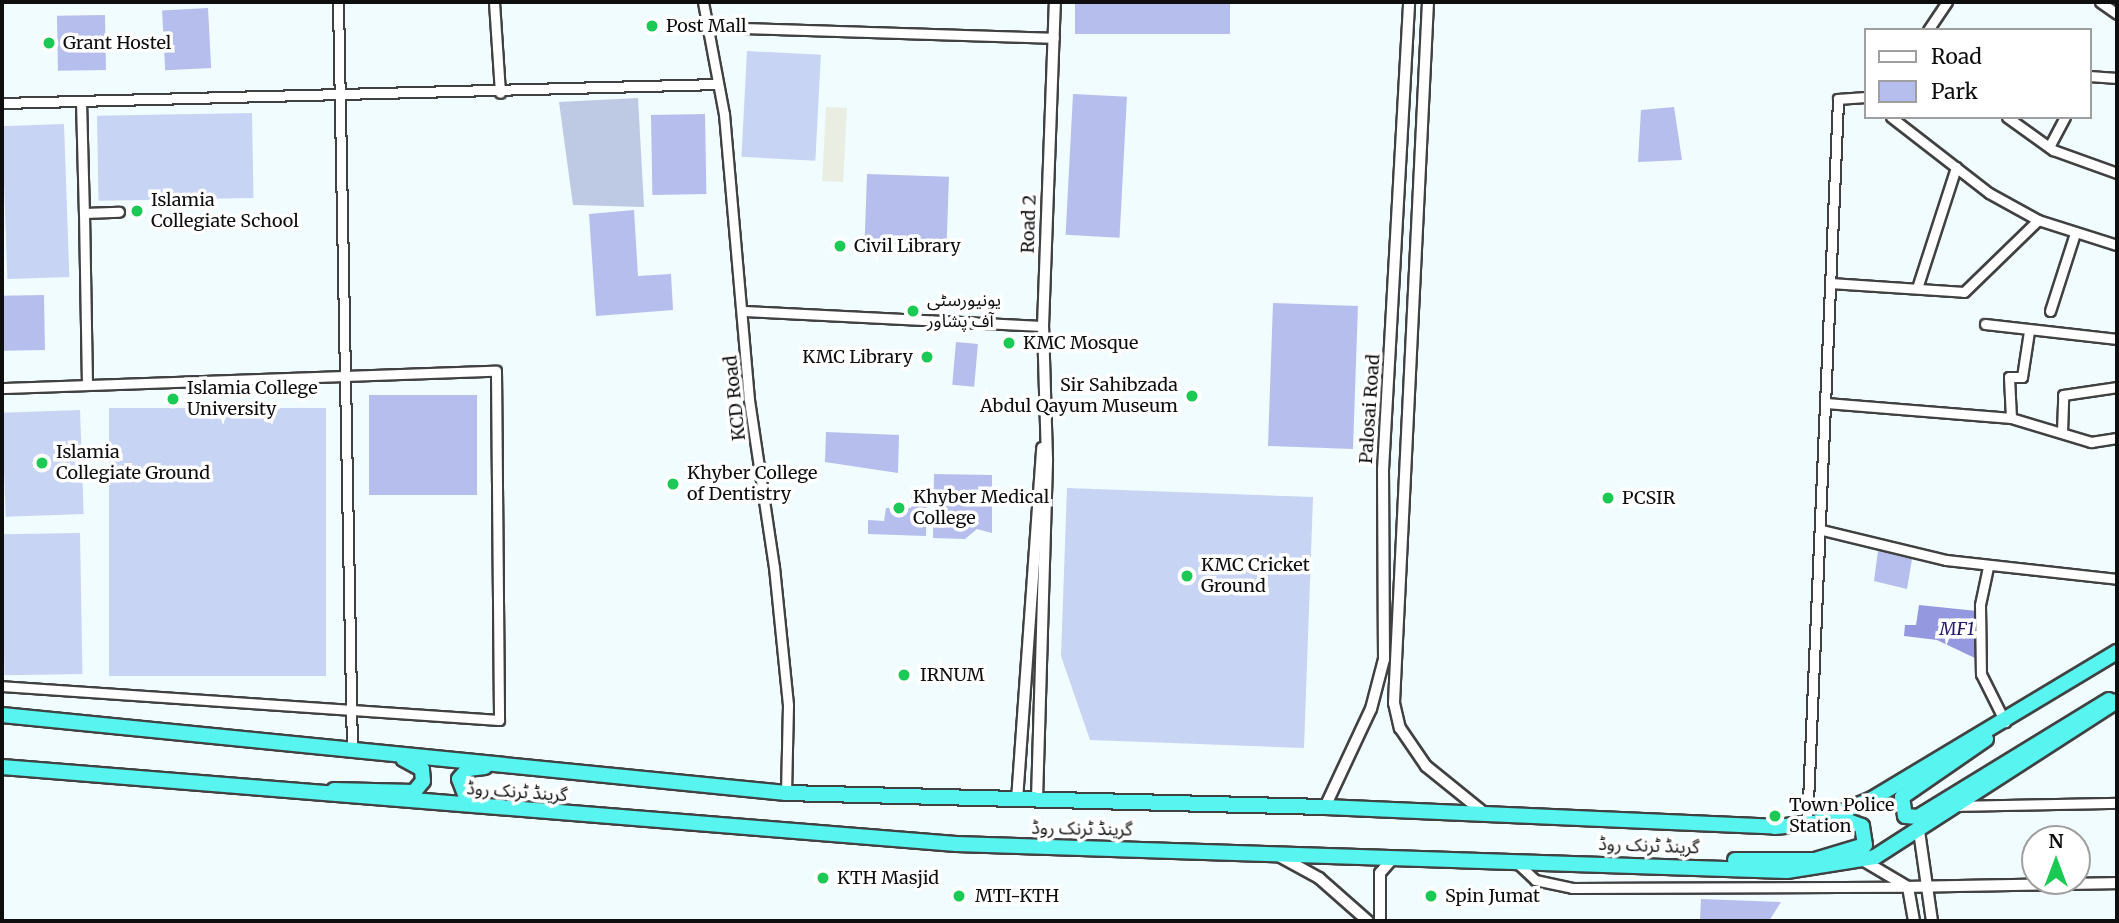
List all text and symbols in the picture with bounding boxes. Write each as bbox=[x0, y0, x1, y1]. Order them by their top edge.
place label: Post Mall bbox=[666, 15, 747, 37]
marker: Post Mall bbox=[644, 18, 660, 34]
legend bbox=[1864, 28, 2091, 119]
place label: Grant Hostel bbox=[63, 32, 171, 54]
marker: Grant Hostel bbox=[41, 35, 57, 51]
text: Road bbox=[1931, 43, 1982, 70]
text: Park bbox=[1931, 78, 1978, 105]
place label: Islamia Collegiate School bbox=[151, 190, 299, 232]
street label: Road 2 bbox=[1017, 194, 1041, 254]
marker: Islamia Collegiate School bbox=[129, 203, 145, 219]
place label: Civil Library bbox=[854, 235, 961, 257]
marker: Civil Library bbox=[832, 238, 848, 254]
place label: یونیورسٹی آف پشاور bbox=[927, 290, 1001, 332]
marker: یونیورسٹی آف پشاور bbox=[905, 303, 921, 319]
place label: KMC Mosque bbox=[1023, 332, 1138, 354]
marker: KMC Mosque bbox=[1001, 335, 1017, 351]
place label: KMC Library bbox=[802, 346, 913, 368]
marker: KMC Library bbox=[919, 349, 935, 365]
street label: Palosai Road bbox=[1355, 353, 1385, 465]
street label: KCD Road bbox=[720, 354, 750, 442]
place label: Sir Sahibzada Abdul Qayum Museum bbox=[980, 375, 1178, 418]
place label: Islamia College University bbox=[187, 378, 318, 420]
marker: Sir Sahibzada Abdul Qayum Museum bbox=[1184, 388, 1200, 404]
marker: Islamia College University bbox=[165, 391, 181, 407]
place label: Islamia Collegiate Ground bbox=[56, 442, 210, 484]
marker: Islamia Collegiate Ground bbox=[34, 455, 50, 471]
place label: Khyber College of Dentistry bbox=[687, 463, 817, 505]
marker: Khyber College of Dentistry bbox=[665, 476, 681, 492]
place label: Khyber Medical College bbox=[913, 487, 1049, 530]
place label: PCSIR bbox=[1622, 487, 1675, 509]
marker: PCSIR bbox=[1600, 490, 1616, 506]
marker: Khyber Medical College bbox=[891, 500, 907, 516]
place label: KMC Cricket Ground bbox=[1201, 555, 1310, 598]
marker: KMC Cricket Ground bbox=[1179, 568, 1195, 584]
park label: MF1 bbox=[1939, 618, 1975, 640]
place label: IRNUM bbox=[920, 664, 985, 686]
marker: IRNUM bbox=[894, 665, 914, 685]
street label: گرینڈ ٹرنک روڈ bbox=[466, 778, 568, 806]
place label: Town Police Station bbox=[1789, 795, 1894, 838]
marker: Town Police Station bbox=[1767, 808, 1783, 824]
street label: گرینڈ ٹرنک روڈ bbox=[1031, 817, 1133, 841]
north arrow bbox=[2021, 825, 2091, 895]
text: N bbox=[2048, 829, 2064, 853]
street label: گرینڈ ٹرنک روڈ bbox=[1598, 833, 1700, 859]
place label: KTH Masjid bbox=[837, 867, 939, 889]
marker: KTH Masjid bbox=[815, 870, 831, 886]
place label: MTI-KTH bbox=[975, 885, 1059, 907]
place label: Spin Jumat bbox=[1445, 885, 1540, 907]
marker: MTI-KTH bbox=[949, 886, 969, 906]
marker: Spin Jumat bbox=[1423, 888, 1439, 904]

